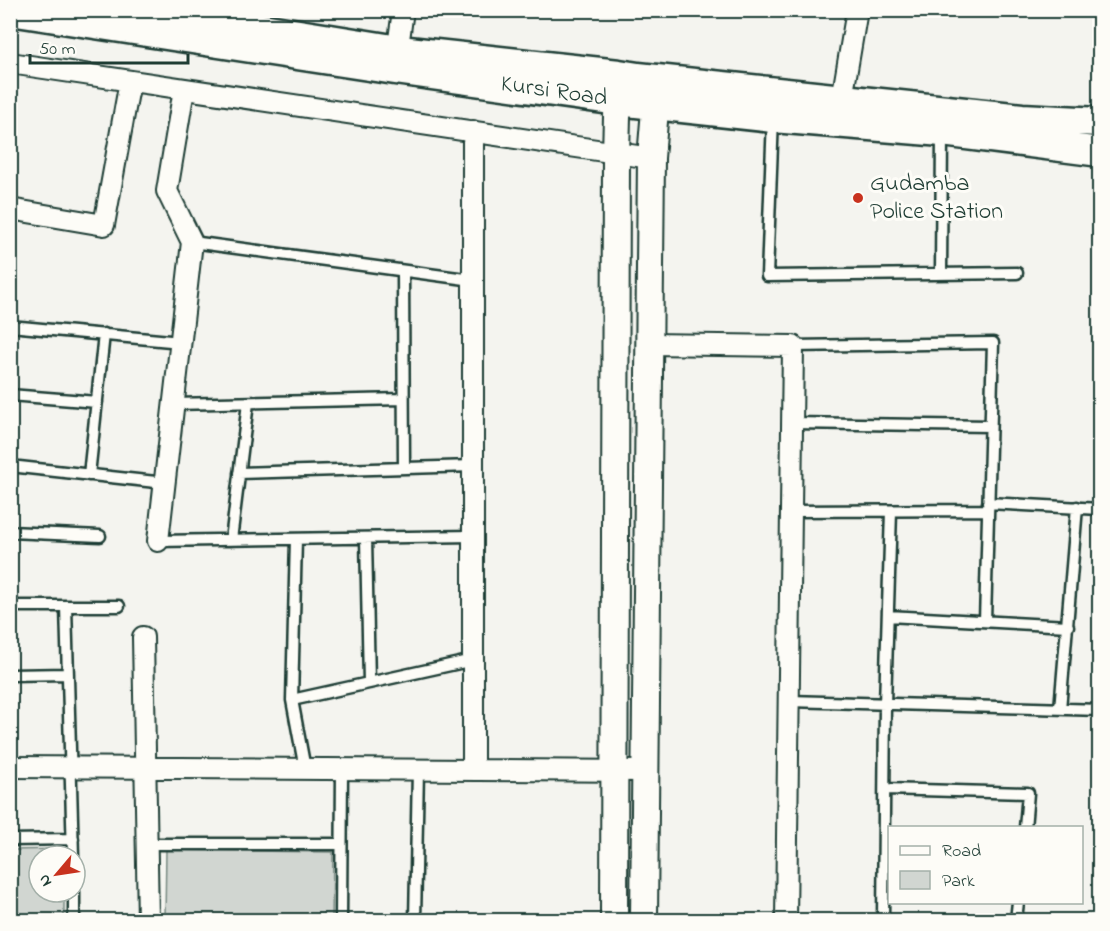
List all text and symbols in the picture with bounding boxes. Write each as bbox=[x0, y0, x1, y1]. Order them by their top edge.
scale bar bbox=[30, 27, 188, 65]
text: 50 m bbox=[39, 37, 76, 63]
street label: Kursi Road bbox=[498, 67, 610, 117]
place label: Gudamba Police Station bbox=[870, 167, 1003, 230]
marker: Gudamba Police Station bbox=[851, 191, 865, 205]
legend bbox=[888, 826, 1083, 904]
text: Road bbox=[942, 839, 981, 865]
north arrow bbox=[27, 844, 87, 904]
text: Park bbox=[942, 869, 975, 895]
text: N bbox=[32, 870, 59, 891]

